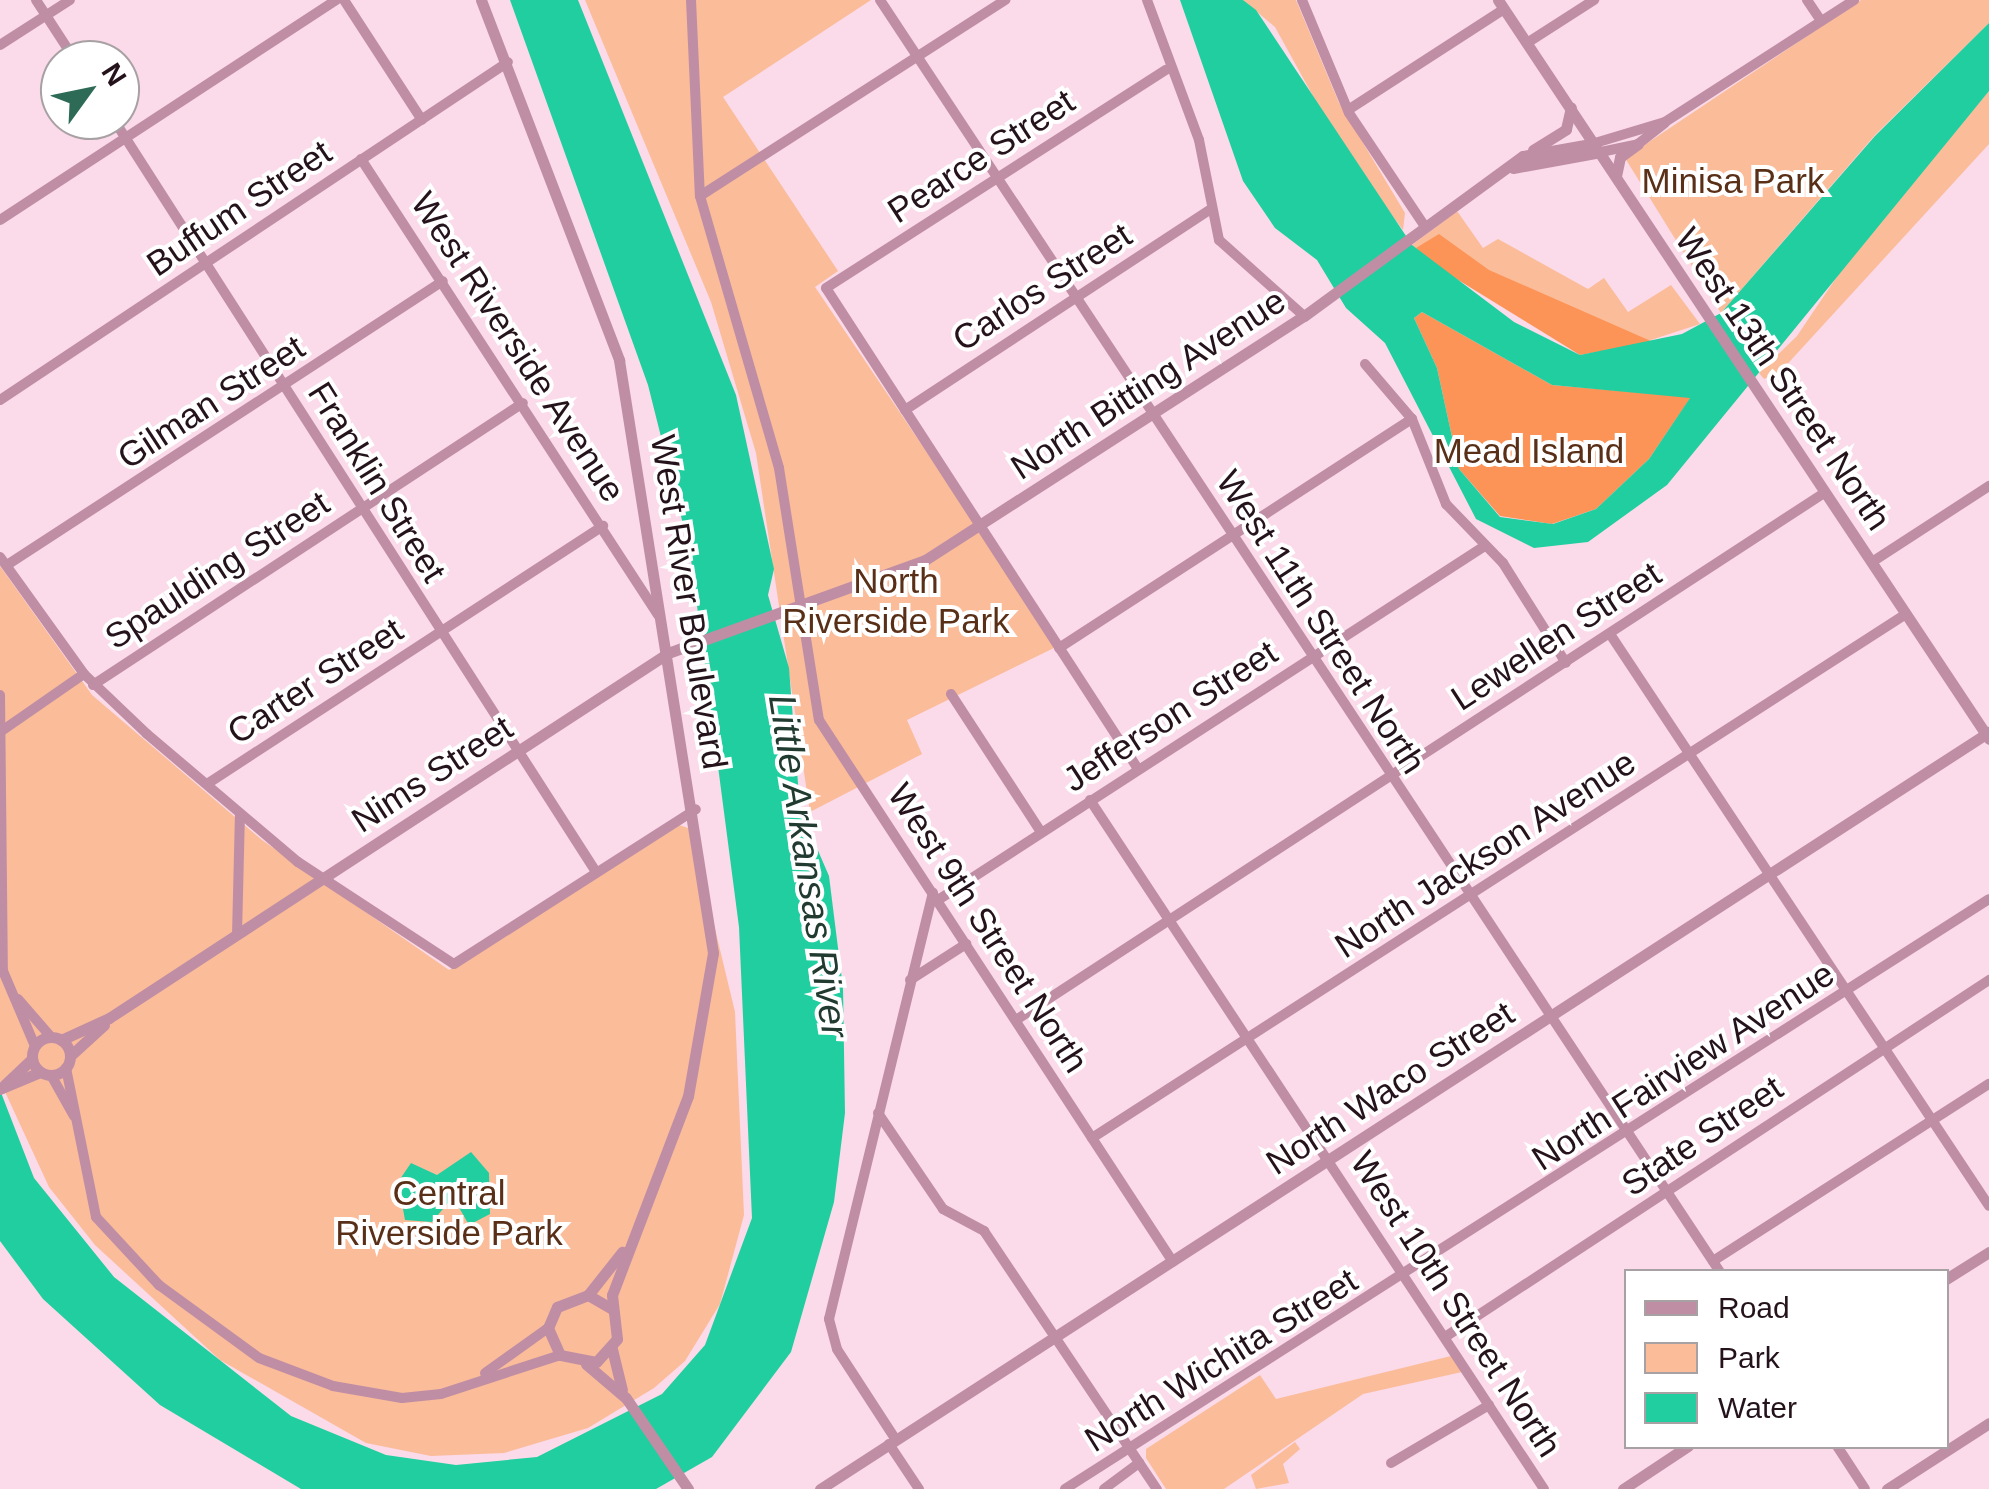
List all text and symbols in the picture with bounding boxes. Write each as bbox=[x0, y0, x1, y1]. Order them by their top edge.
north arrow bbox=[40, 40, 140, 140]
text: N bbox=[95, 58, 132, 91]
street label: Pearce Street bbox=[880, 80, 1082, 232]
street label: Buffum Street bbox=[139, 131, 339, 285]
park label: Minisa Park bbox=[1642, 160, 1824, 202]
street label: West Riverside Avenue bbox=[402, 184, 634, 510]
street label: Carlos Street bbox=[945, 214, 1139, 360]
street label: West 13th Street North bbox=[1666, 220, 1900, 538]
street label: North Bitting Avenue bbox=[1002, 279, 1294, 489]
street label: Gilman Street bbox=[110, 326, 312, 478]
street label: Franklin Street bbox=[299, 374, 455, 590]
park label: Mead Island bbox=[1434, 430, 1624, 472]
street label: West River Boulevard bbox=[642, 432, 736, 772]
street label: West 11th Street North bbox=[1207, 463, 1435, 781]
street label: Spaulding Street bbox=[97, 482, 337, 658]
street label: Lewellen Street bbox=[1443, 553, 1669, 719]
park label: North Riverside Park bbox=[782, 560, 1010, 642]
street label: Carter Street bbox=[220, 609, 410, 753]
street label: Jefferson Street bbox=[1055, 631, 1285, 801]
water label: Little Arkansas River bbox=[758, 690, 858, 1042]
street label: Nims Street bbox=[344, 707, 520, 841]
street label: North Jackson Avenue bbox=[1326, 741, 1644, 967]
street label: West 9th Street North bbox=[879, 776, 1097, 1080]
street label: North Fairview Avenue bbox=[1523, 952, 1843, 1180]
street label: North Waco Street bbox=[1258, 992, 1522, 1184]
street label: State Street bbox=[1614, 1067, 1790, 1205]
street label: West 10th Street North bbox=[1342, 1144, 1570, 1464]
park label: Central Riverside Park bbox=[335, 1172, 563, 1254]
street label: North Wichita Street bbox=[1077, 1259, 1365, 1461]
legend bbox=[1624, 1269, 1949, 1449]
text: Road bbox=[1718, 1291, 1790, 1324]
text: Park bbox=[1718, 1341, 1780, 1374]
text: Water bbox=[1718, 1391, 1797, 1424]

